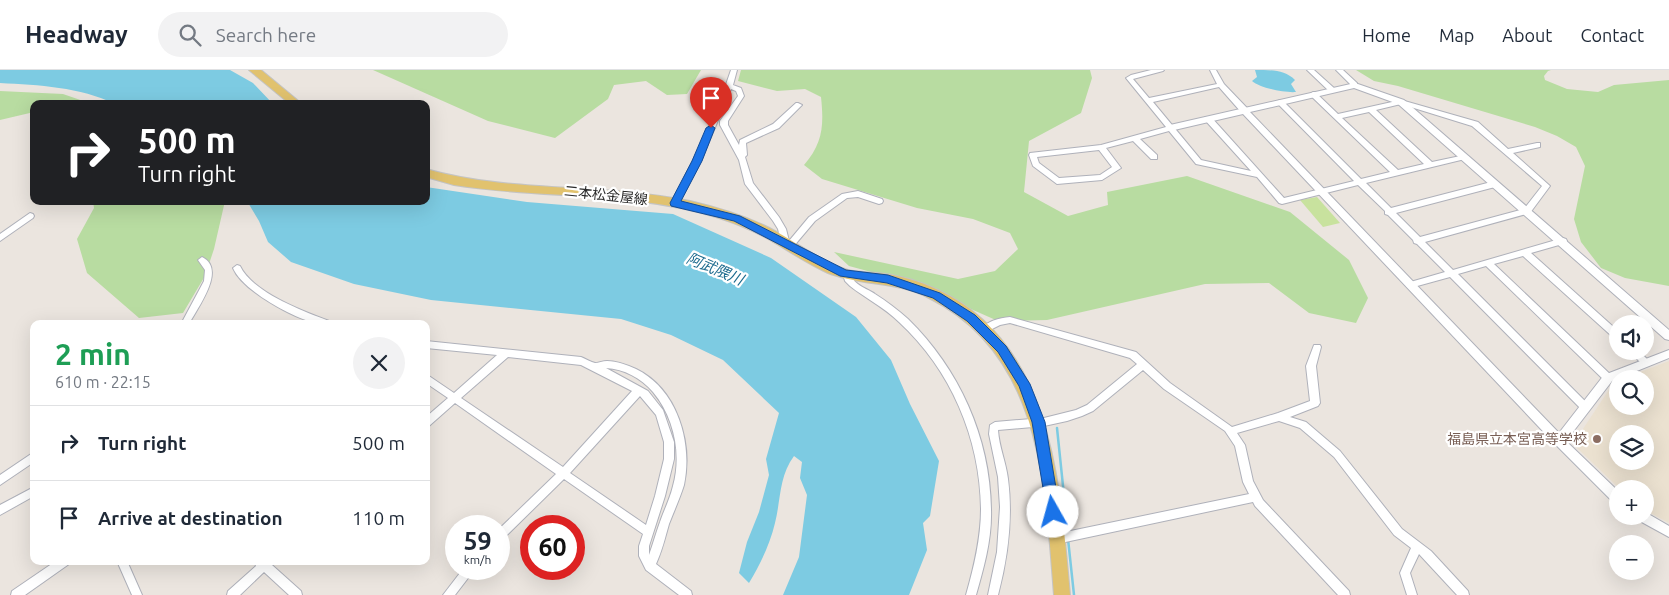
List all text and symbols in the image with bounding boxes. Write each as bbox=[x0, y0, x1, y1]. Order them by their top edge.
search box bbox=[158, 12, 508, 57]
text: Headway bbox=[25, 21, 128, 48]
icon: search bbox=[176, 21, 204, 49]
text: Search here bbox=[216, 24, 316, 46]
text: Home bbox=[1362, 25, 1411, 45]
text: Map bbox=[1439, 25, 1474, 45]
text: About bbox=[1502, 25, 1552, 45]
text: Contact bbox=[1580, 25, 1644, 45]
pin bbox=[690, 77, 732, 128]
icon: arrive bbox=[697, 84, 725, 112]
icon: right bbox=[55, 120, 120, 185]
text: 500 m bbox=[138, 120, 236, 160]
text: Turn right bbox=[138, 161, 236, 186]
street label: 二本松金屋線 bbox=[563, 183, 649, 207]
water label: 阿武隈川 bbox=[684, 249, 748, 289]
map controls bbox=[1609, 315, 1654, 580]
button: sound bbox=[1609, 315, 1654, 360]
text: 2 min bbox=[55, 337, 131, 371]
button: close bbox=[353, 337, 405, 389]
button: search bbox=[1609, 370, 1654, 415]
text: 610 m · 22:15 bbox=[55, 373, 151, 391]
button: layers bbox=[1609, 425, 1654, 470]
icon: right bbox=[55, 429, 83, 457]
place label: 福島県立本宮高等学校 bbox=[1447, 431, 1587, 447]
text: Turn right bbox=[98, 432, 186, 454]
text: 500 m bbox=[352, 432, 405, 454]
marker: 福島県立本宮高等学校 bbox=[1591, 433, 1603, 445]
button: + bbox=[1609, 480, 1654, 525]
position arrow bbox=[1026, 485, 1078, 537]
icon: arrive bbox=[55, 504, 83, 532]
text: Arrive at destination bbox=[98, 507, 283, 529]
text: 110 m bbox=[352, 507, 405, 529]
speed limit sign: 60 bbox=[520, 515, 585, 580]
text: 59 bbox=[463, 527, 492, 555]
button: − bbox=[1609, 535, 1654, 580]
text: km/h bbox=[464, 553, 491, 566]

